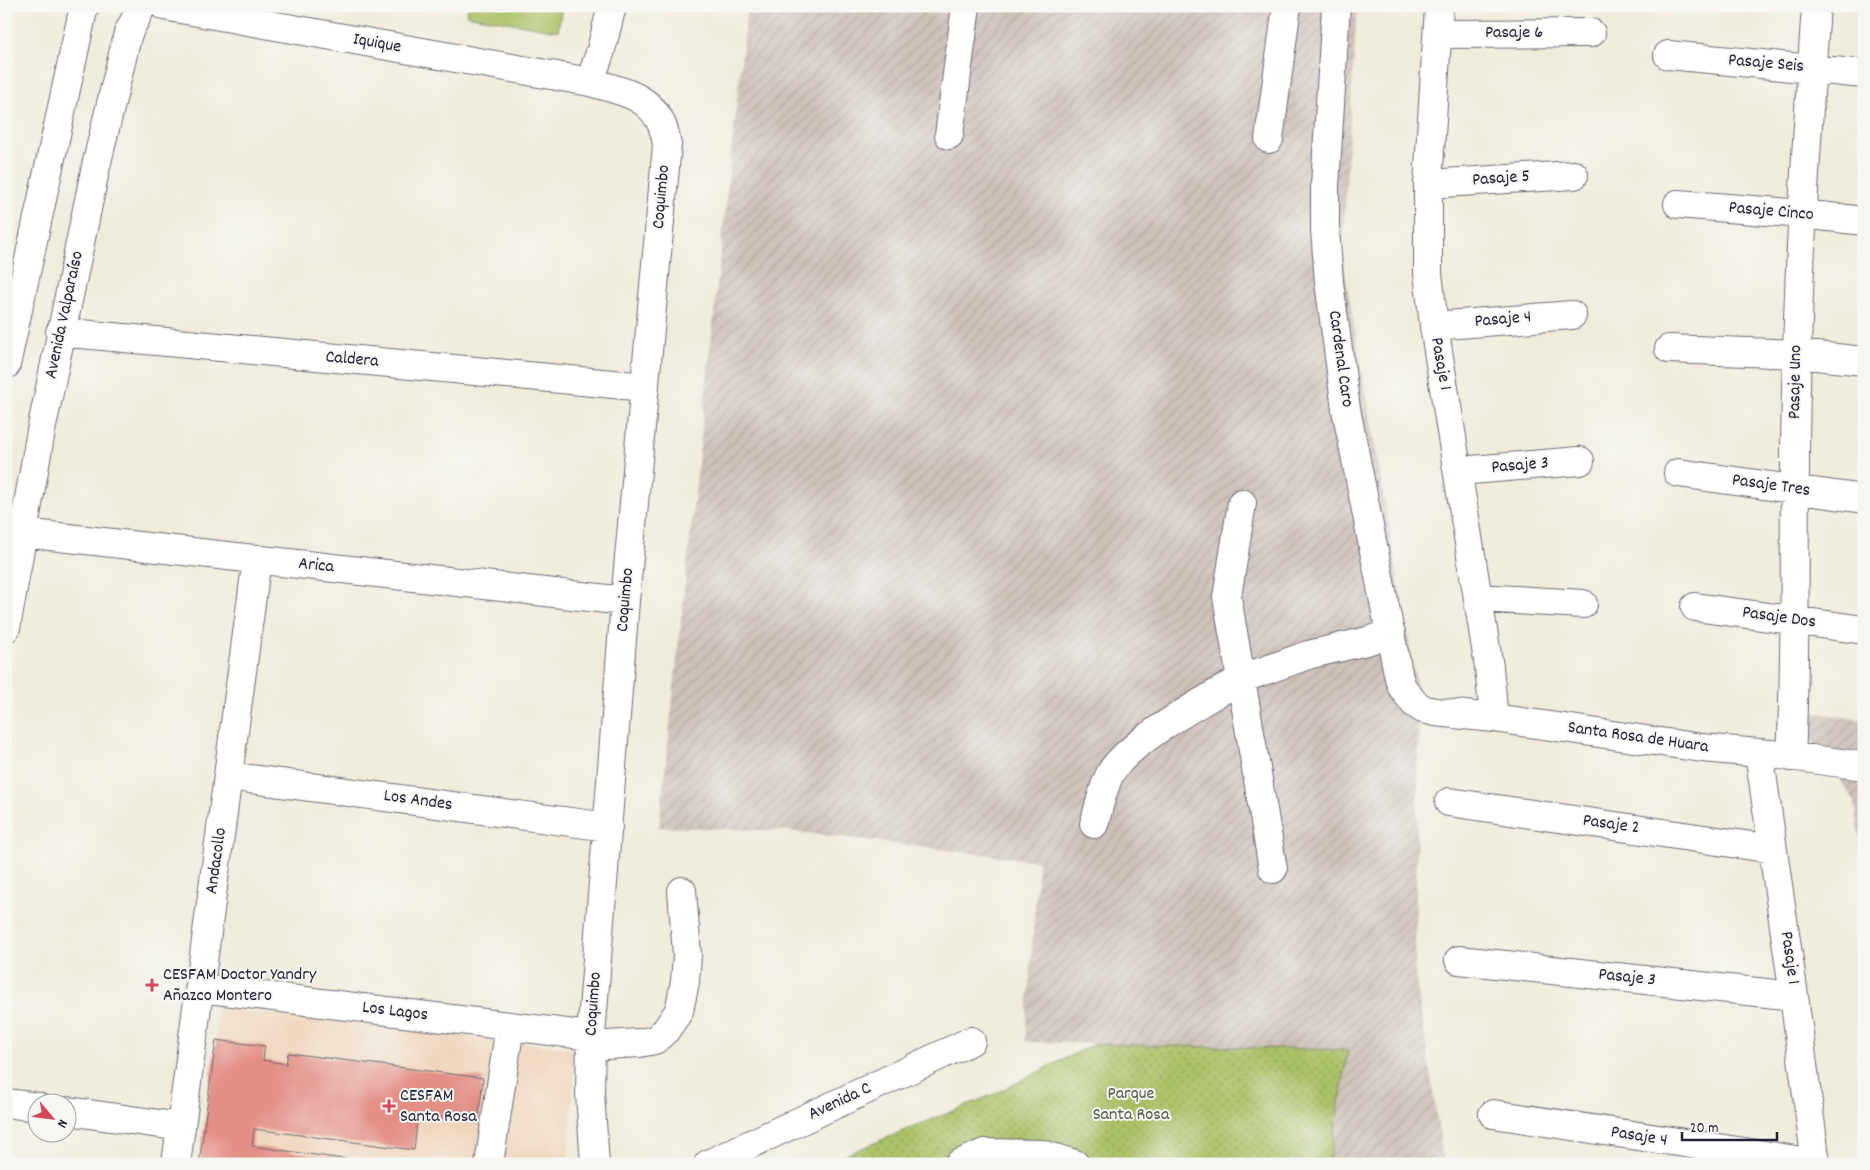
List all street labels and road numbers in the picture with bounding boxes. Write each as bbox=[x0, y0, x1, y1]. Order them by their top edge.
street label: Pasaje 6 bbox=[1485, 21, 1543, 46]
street label: Iquique bbox=[351, 27, 403, 61]
street label: Pasaje Seis bbox=[1727, 48, 1805, 80]
street label: Coquimbo bbox=[647, 164, 677, 230]
street label: Pasaje 5 bbox=[1471, 165, 1531, 193]
street label: Pasaje Cinco bbox=[1728, 196, 1814, 228]
street label: Avenida Valparaíso bbox=[39, 249, 91, 381]
street label: Pasaje 4 bbox=[1474, 305, 1532, 335]
street label: Cardenal Caro bbox=[1321, 309, 1359, 409]
street label: Pasaje 1 bbox=[1423, 336, 1457, 392]
street label: Caldera bbox=[324, 345, 380, 375]
street label: Pasaje Uno bbox=[1783, 345, 1809, 419]
street label: Pasaje 3 bbox=[1490, 451, 1550, 481]
street label: Pasaje Tres bbox=[1730, 468, 1812, 504]
street label: Arica bbox=[297, 552, 336, 580]
street label: Coquimbo bbox=[611, 567, 641, 633]
street label: Pasaje Dos bbox=[1740, 600, 1818, 636]
street label: Santa Rosa de Huara bbox=[1566, 716, 1711, 760]
street label: Los Andes bbox=[382, 784, 454, 818]
street label: Pasaje 2 bbox=[1581, 809, 1641, 841]
street label: Andacollo bbox=[200, 826, 234, 896]
street label: Pasaje 1 bbox=[1773, 930, 1805, 986]
street label: Pasaje 3 bbox=[1597, 963, 1657, 993]
street label: Coquimbo bbox=[579, 971, 609, 1037]
street label: Los Lagos bbox=[361, 996, 429, 1028]
street label: Avenida C bbox=[804, 1077, 876, 1127]
street label: Pasaje 4 bbox=[1609, 1120, 1669, 1154]

